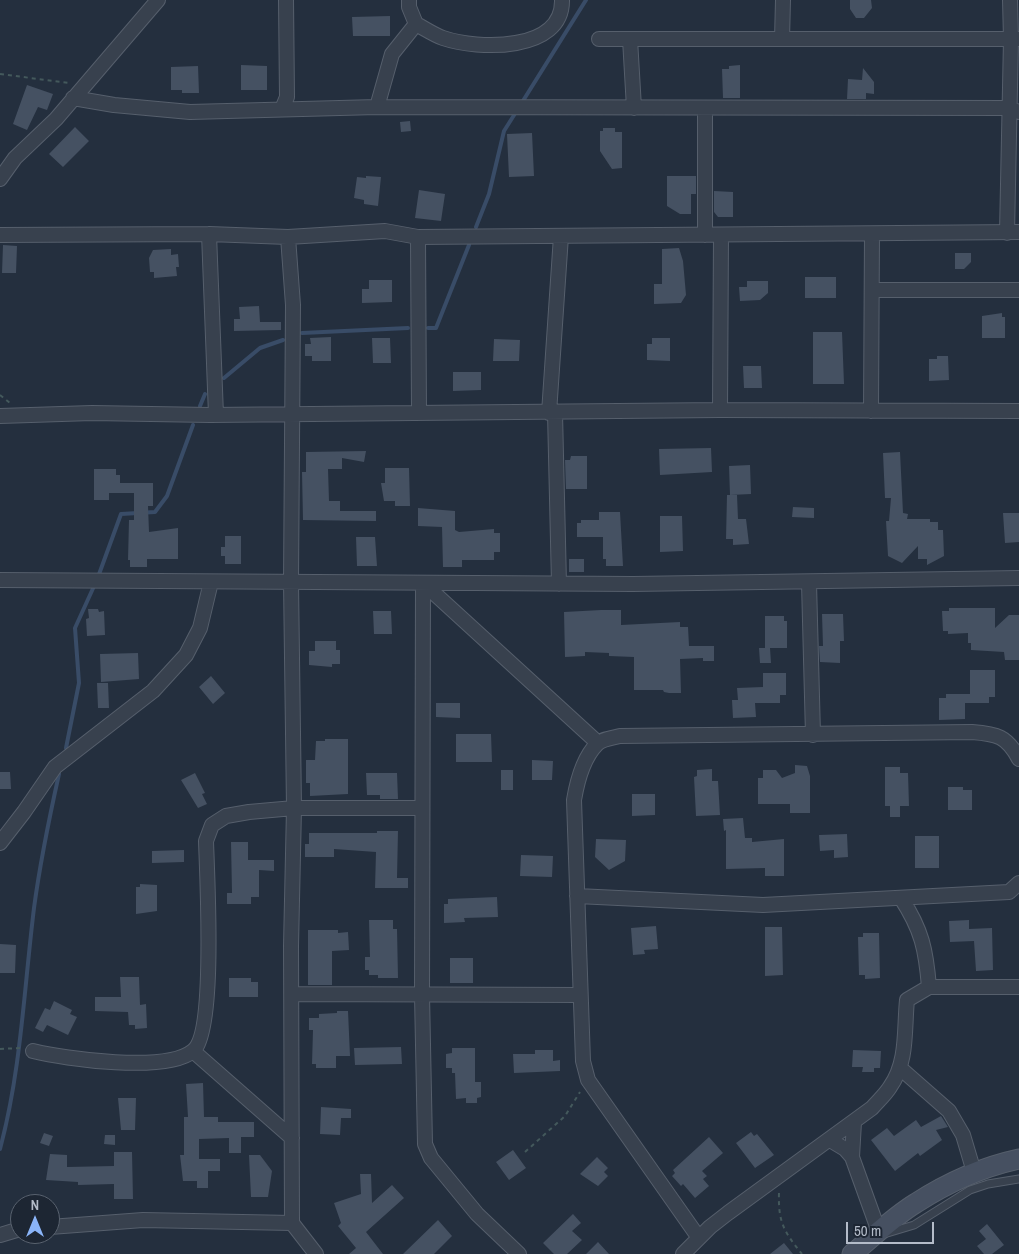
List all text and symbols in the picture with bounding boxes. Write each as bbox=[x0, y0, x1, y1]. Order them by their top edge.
north arrow bbox=[10, 1194, 60, 1244]
text: N bbox=[31, 1196, 39, 1214]
scale bar bbox=[849, 1212, 936, 1244]
text: 50 m bbox=[854, 1220, 881, 1241]

